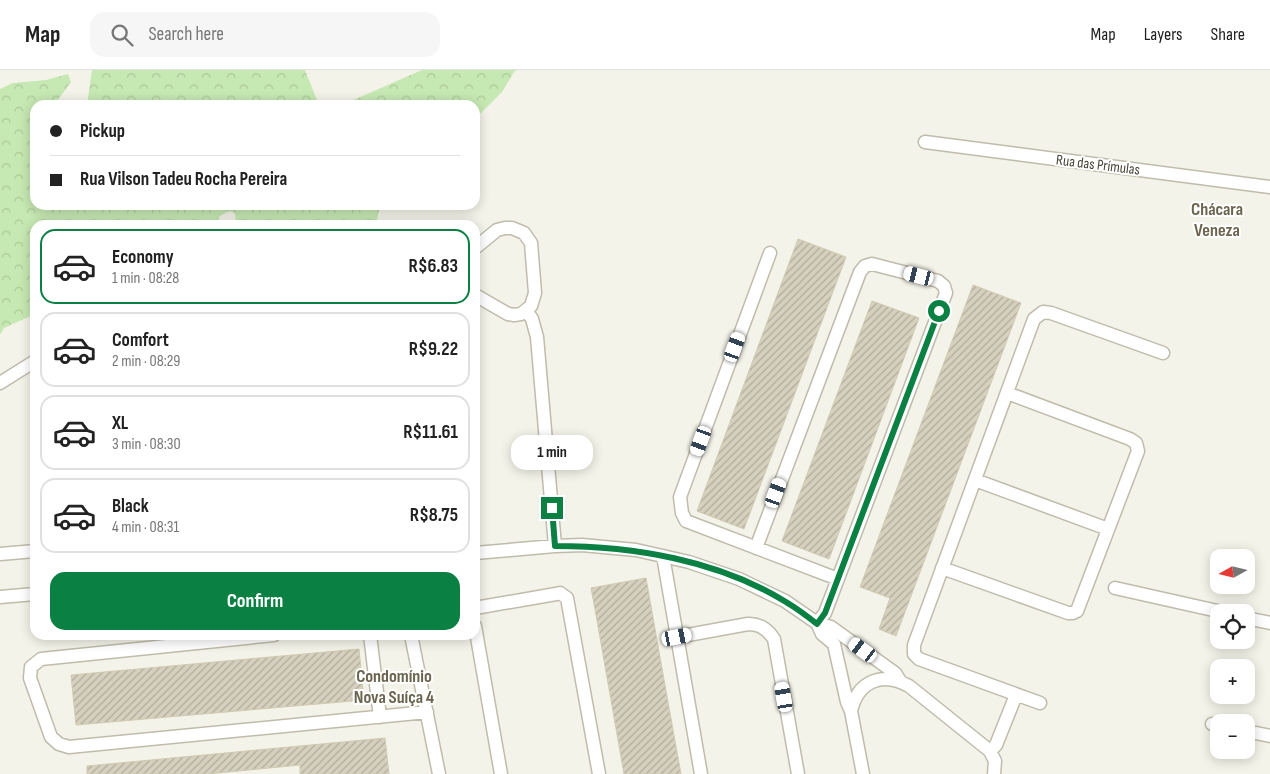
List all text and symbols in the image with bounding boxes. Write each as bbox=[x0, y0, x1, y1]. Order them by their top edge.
search box bbox=[90, 12, 440, 57]
text: Map bbox=[25, 20, 60, 49]
icon: search bbox=[108, 21, 136, 49]
text: Search here bbox=[148, 23, 224, 46]
text: Map bbox=[1091, 24, 1116, 45]
text: Layers bbox=[1144, 24, 1183, 45]
text: Share bbox=[1211, 24, 1245, 45]
text: Pickup bbox=[80, 120, 125, 143]
street label: Rua das Prímulas bbox=[1055, 150, 1141, 180]
text: Rua Vilson Tadeu Rocha Pereira bbox=[80, 168, 287, 191]
district label: Chácara Veneza bbox=[1191, 199, 1243, 241]
icon: car bbox=[52, 244, 97, 289]
text: Economy bbox=[112, 246, 174, 269]
text: R$6.83 bbox=[409, 255, 458, 278]
car bbox=[902, 265, 935, 287]
text: 1 min · 08:28 bbox=[112, 269, 179, 288]
route start bbox=[928, 300, 950, 322]
icon: car bbox=[52, 327, 97, 372]
text: Comfort bbox=[112, 329, 169, 352]
car bbox=[722, 330, 747, 364]
text: R$9.22 bbox=[409, 338, 458, 361]
text: 2 min · 08:29 bbox=[112, 352, 180, 371]
icon: car bbox=[52, 410, 97, 455]
text: XL bbox=[112, 412, 128, 435]
text: R$11.61 bbox=[403, 421, 458, 444]
car bbox=[688, 424, 713, 458]
text: 3 min · 08:30 bbox=[112, 435, 181, 454]
callout: 1 min bbox=[511, 436, 593, 470]
text: 1 min bbox=[537, 443, 567, 462]
car bbox=[763, 476, 788, 510]
icon: car bbox=[52, 493, 97, 538]
text: Black bbox=[112, 495, 149, 518]
route end bbox=[541, 497, 563, 519]
text: R$8.75 bbox=[410, 504, 458, 527]
text: 4 min · 08:31 bbox=[112, 518, 179, 537]
north arrow bbox=[1210, 549, 1255, 594]
map controls bbox=[1210, 549, 1255, 759]
button: Confirm bbox=[50, 572, 460, 630]
button: locate bbox=[1210, 604, 1255, 649]
car bbox=[660, 627, 693, 647]
car bbox=[846, 635, 879, 665]
button: + bbox=[1210, 659, 1255, 704]
district label: Condomínio Nova Suíça 4 bbox=[354, 666, 435, 708]
car bbox=[774, 681, 793, 713]
button: − bbox=[1210, 714, 1255, 759]

